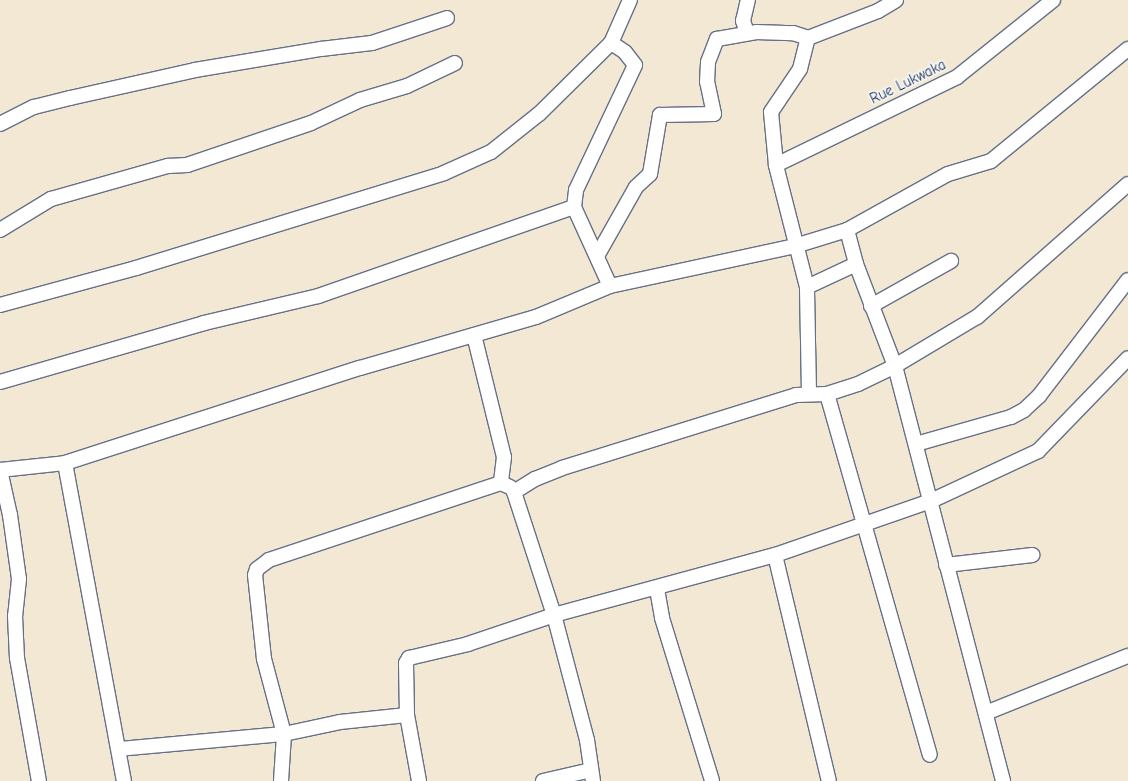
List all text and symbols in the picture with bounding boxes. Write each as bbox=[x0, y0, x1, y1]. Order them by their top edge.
street label: Rue Lukwaka bbox=[867, 56, 949, 108]

